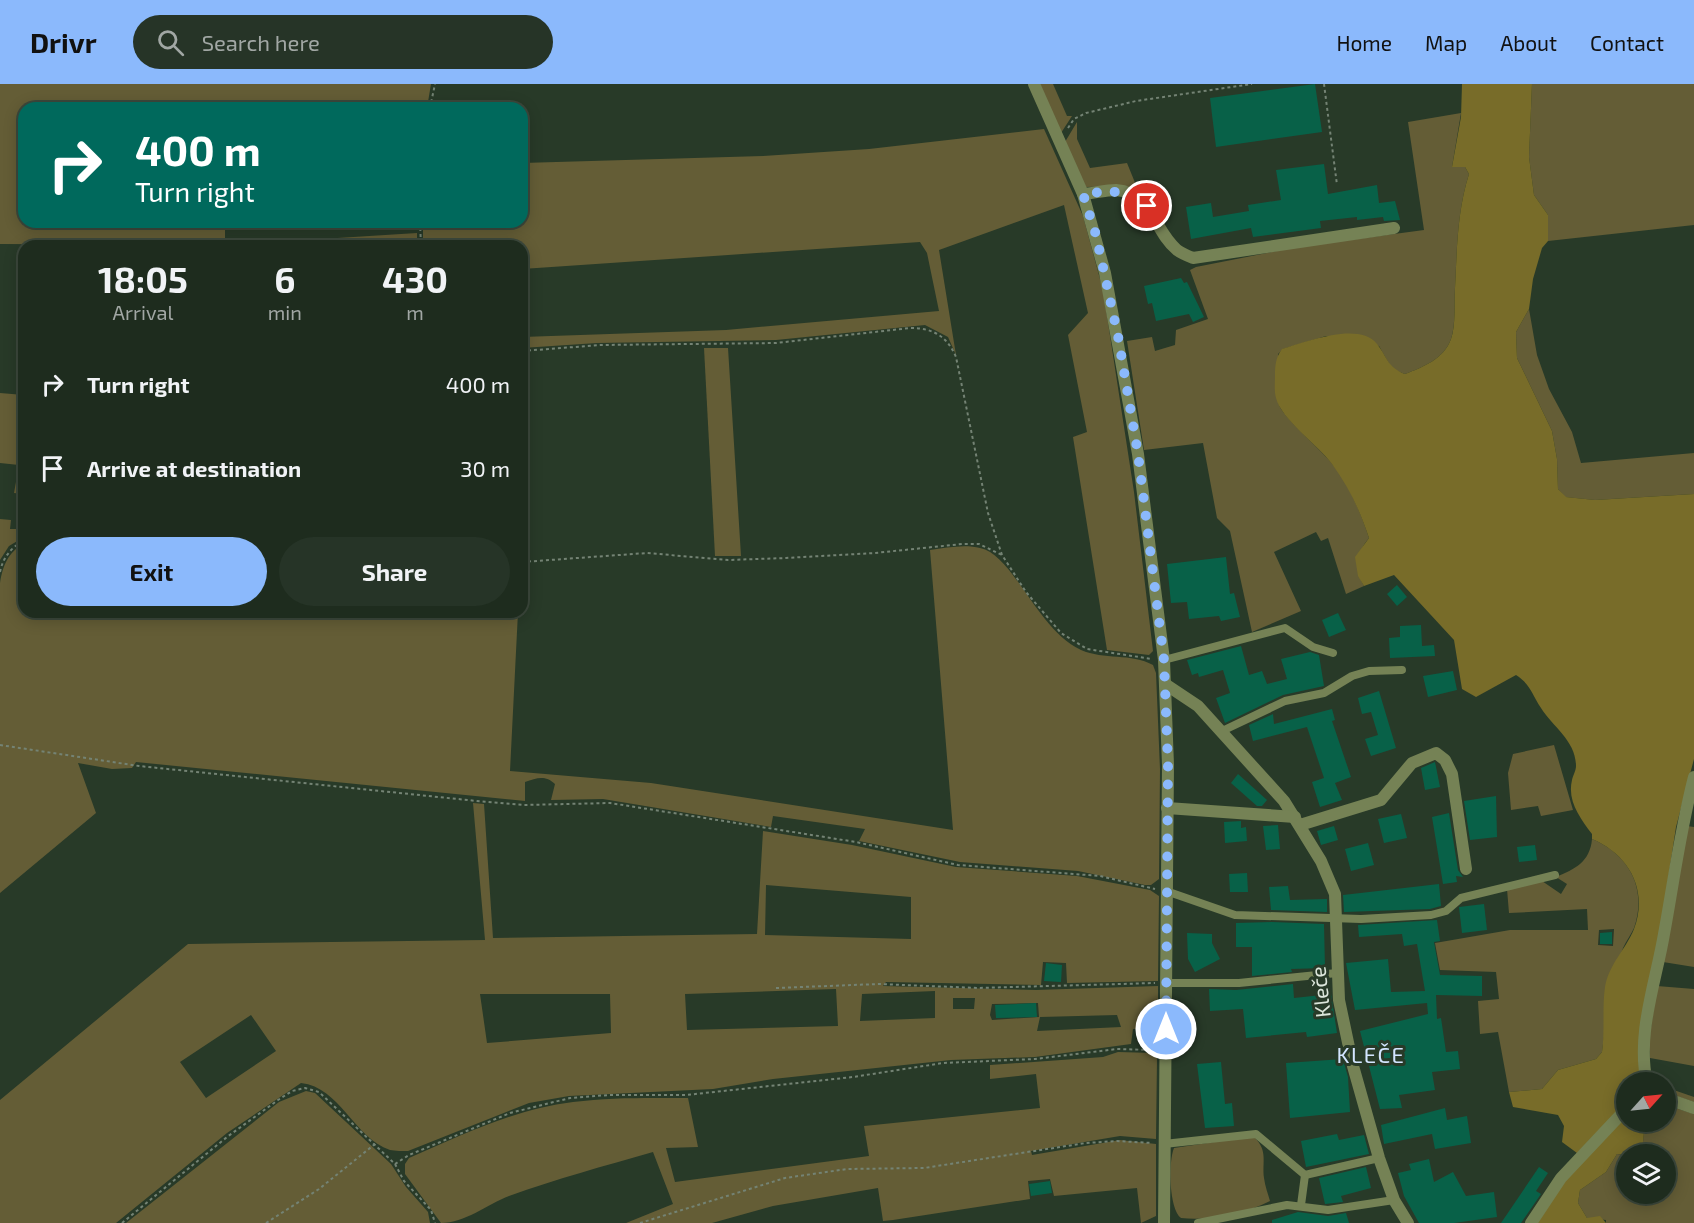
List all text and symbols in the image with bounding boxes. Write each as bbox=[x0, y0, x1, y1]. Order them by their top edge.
search box bbox=[133, 15, 553, 69]
text: Drivr bbox=[30, 25, 97, 59]
icon: search bbox=[154, 26, 187, 59]
text: Search here bbox=[202, 29, 320, 55]
text: Home bbox=[1336, 30, 1392, 55]
text: Map bbox=[1425, 30, 1467, 55]
text: About bbox=[1500, 30, 1557, 55]
text: Contact bbox=[1590, 30, 1664, 55]
text: 400 m bbox=[135, 124, 261, 174]
icon: right bbox=[36, 126, 114, 204]
text: Turn right bbox=[135, 175, 255, 207]
pin bbox=[1121, 180, 1172, 231]
icon: arrive bbox=[1130, 189, 1163, 222]
text: 18:05 bbox=[98, 257, 188, 300]
text: 6 bbox=[274, 257, 296, 300]
text: 430 bbox=[382, 257, 448, 300]
text: Arrival bbox=[112, 300, 173, 324]
text: min bbox=[268, 300, 302, 324]
text: m bbox=[406, 300, 424, 324]
icon: right bbox=[36, 368, 69, 401]
text: Turn right bbox=[87, 371, 189, 397]
text: 400 m bbox=[446, 371, 510, 397]
icon: arrive bbox=[36, 452, 69, 485]
text: Arrive at destination bbox=[87, 455, 301, 481]
text: 30 m bbox=[460, 455, 510, 481]
button: Exit bbox=[36, 537, 267, 606]
button: Share bbox=[279, 537, 510, 606]
street label: Kleče bbox=[1304, 965, 1335, 1019]
position arrow bbox=[1134, 997, 1198, 1061]
district label: KLEČE bbox=[1337, 1041, 1405, 1067]
north arrow bbox=[1616, 1072, 1676, 1132]
map controls bbox=[1616, 1072, 1676, 1204]
button: layers bbox=[1616, 1144, 1676, 1204]

